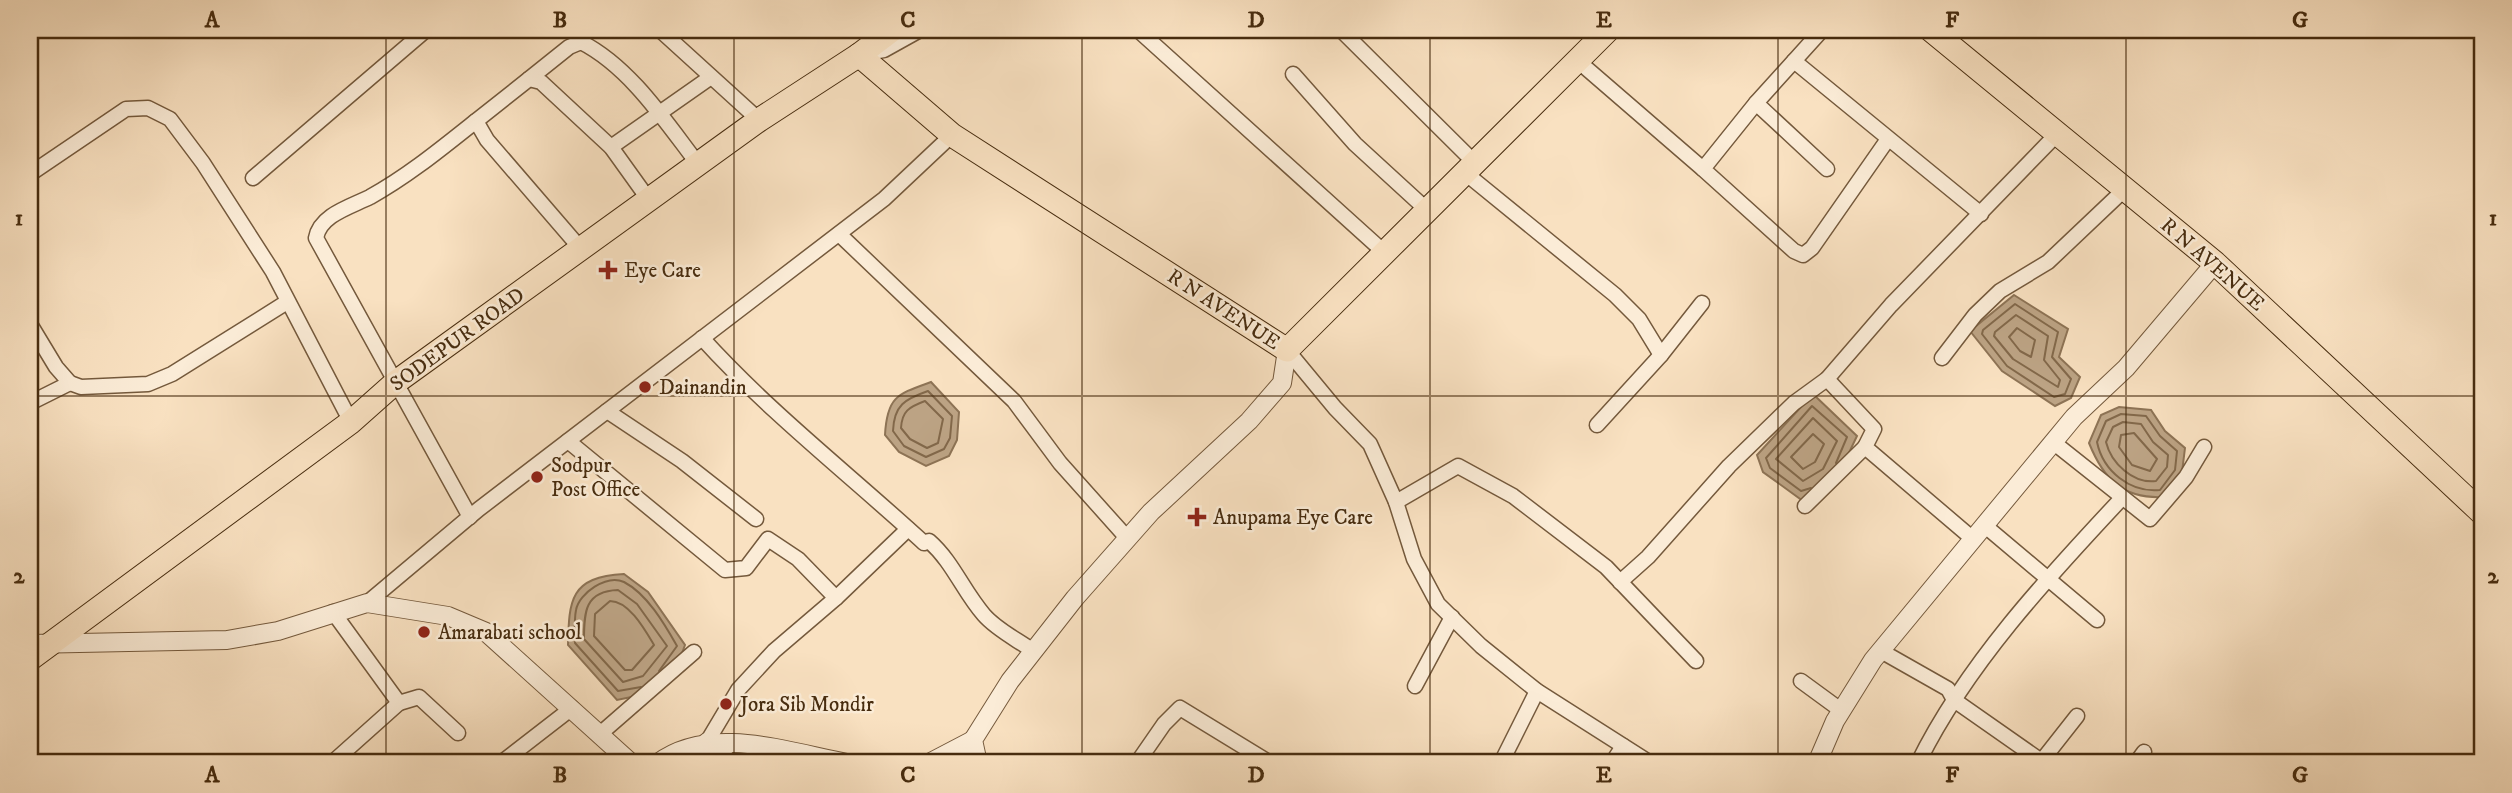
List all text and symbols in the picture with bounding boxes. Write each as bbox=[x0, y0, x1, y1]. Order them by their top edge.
text: A bbox=[204, 6, 221, 35]
text: B bbox=[553, 6, 567, 35]
text: C bbox=[900, 6, 916, 35]
text: D bbox=[1247, 6, 1265, 35]
text: E bbox=[1596, 6, 1612, 35]
text: F bbox=[1945, 6, 1960, 35]
text: G bbox=[2292, 6, 2308, 35]
text: 1 bbox=[15, 204, 23, 233]
text: 1 bbox=[2489, 204, 2497, 233]
street label: R N AVENUE bbox=[2155, 212, 2270, 317]
place label: Eye Care bbox=[624, 258, 701, 284]
marker: Eye Care bbox=[598, 260, 618, 280]
street label: R N AVENUE bbox=[1162, 264, 1285, 356]
street label: SODEPUR ROAD bbox=[385, 282, 530, 397]
place label: Dainandin bbox=[659, 375, 747, 401]
marker: Dainandin bbox=[637, 379, 653, 395]
place label: Sodpur Post Office bbox=[551, 453, 641, 503]
marker: Sodpur Post Office bbox=[529, 469, 545, 485]
place label: Anupama Eye Care bbox=[1213, 505, 1373, 531]
marker: Anupama Eye Care bbox=[1187, 507, 1207, 527]
text: 2 bbox=[13, 562, 25, 591]
text: 2 bbox=[2487, 562, 2499, 591]
place label: Amarabati school bbox=[438, 620, 583, 646]
marker: Amarabati school bbox=[416, 624, 432, 640]
place label: Jora Sib Mondir bbox=[738, 692, 874, 718]
marker: Jora Sib Mondir bbox=[718, 696, 734, 712]
text: A bbox=[204, 761, 221, 790]
text: B bbox=[553, 761, 567, 790]
text: C bbox=[900, 761, 916, 790]
text: D bbox=[1247, 761, 1265, 790]
text: E bbox=[1596, 761, 1612, 790]
text: F bbox=[1945, 761, 1960, 790]
text: G bbox=[2292, 761, 2308, 790]

